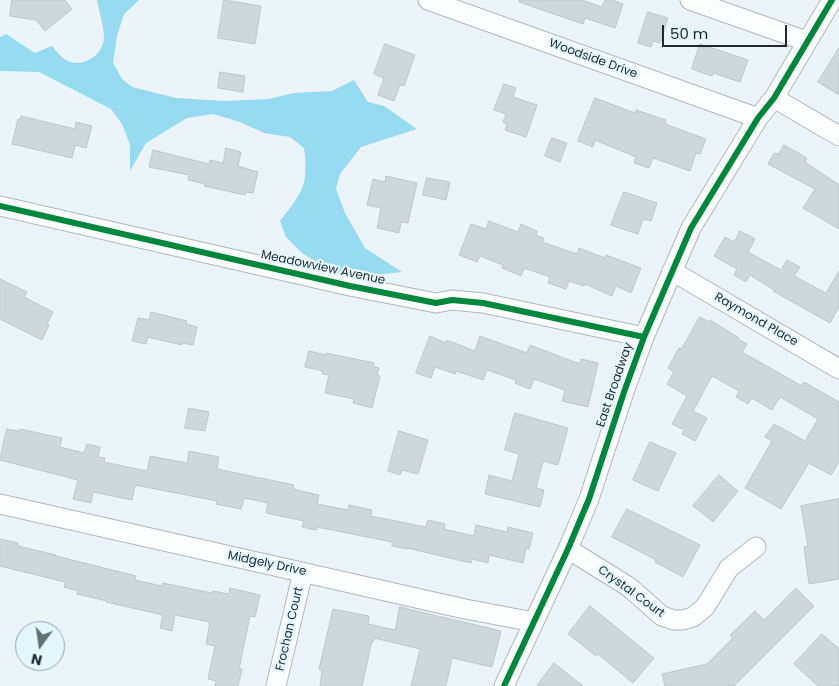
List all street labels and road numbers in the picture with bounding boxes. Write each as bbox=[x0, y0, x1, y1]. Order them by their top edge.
street label: Woodside Drive bbox=[547, 36, 639, 82]
street label: Meadowview Avenue bbox=[260, 248, 386, 288]
street label: Raymond Place bbox=[712, 290, 800, 350]
street label: East Broadway bbox=[594, 341, 636, 429]
street label: Midgely Drive bbox=[226, 549, 308, 579]
street label: Crystal Court bbox=[595, 563, 667, 621]
street label: Frochan Court bbox=[273, 586, 307, 672]

